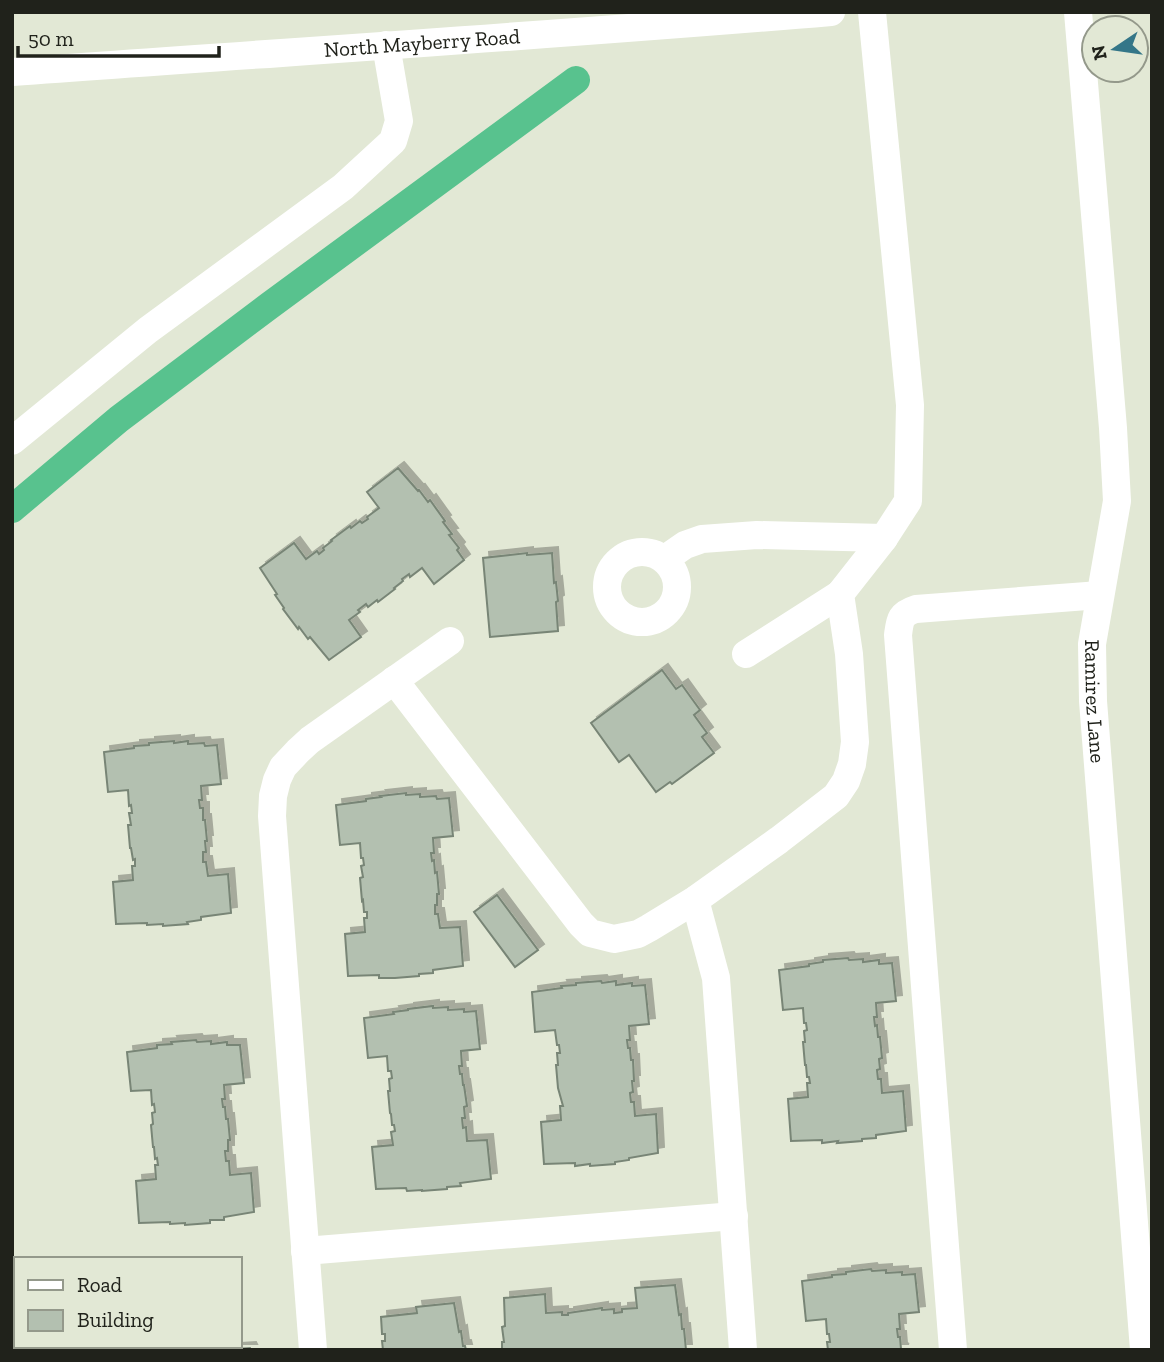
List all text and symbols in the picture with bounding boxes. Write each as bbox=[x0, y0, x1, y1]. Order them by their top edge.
scale bar bbox=[18, 14, 219, 58]
north arrow bbox=[1080, 14, 1150, 84]
street label: North Mayberry Road bbox=[323, 23, 521, 62]
text: 50 m bbox=[28, 26, 74, 51]
text: N bbox=[1086, 43, 1112, 62]
street label: Ramirez Lane bbox=[1080, 639, 1111, 764]
legend bbox=[14, 1257, 242, 1348]
text: Road bbox=[77, 1272, 123, 1297]
text: Building bbox=[77, 1307, 154, 1332]

